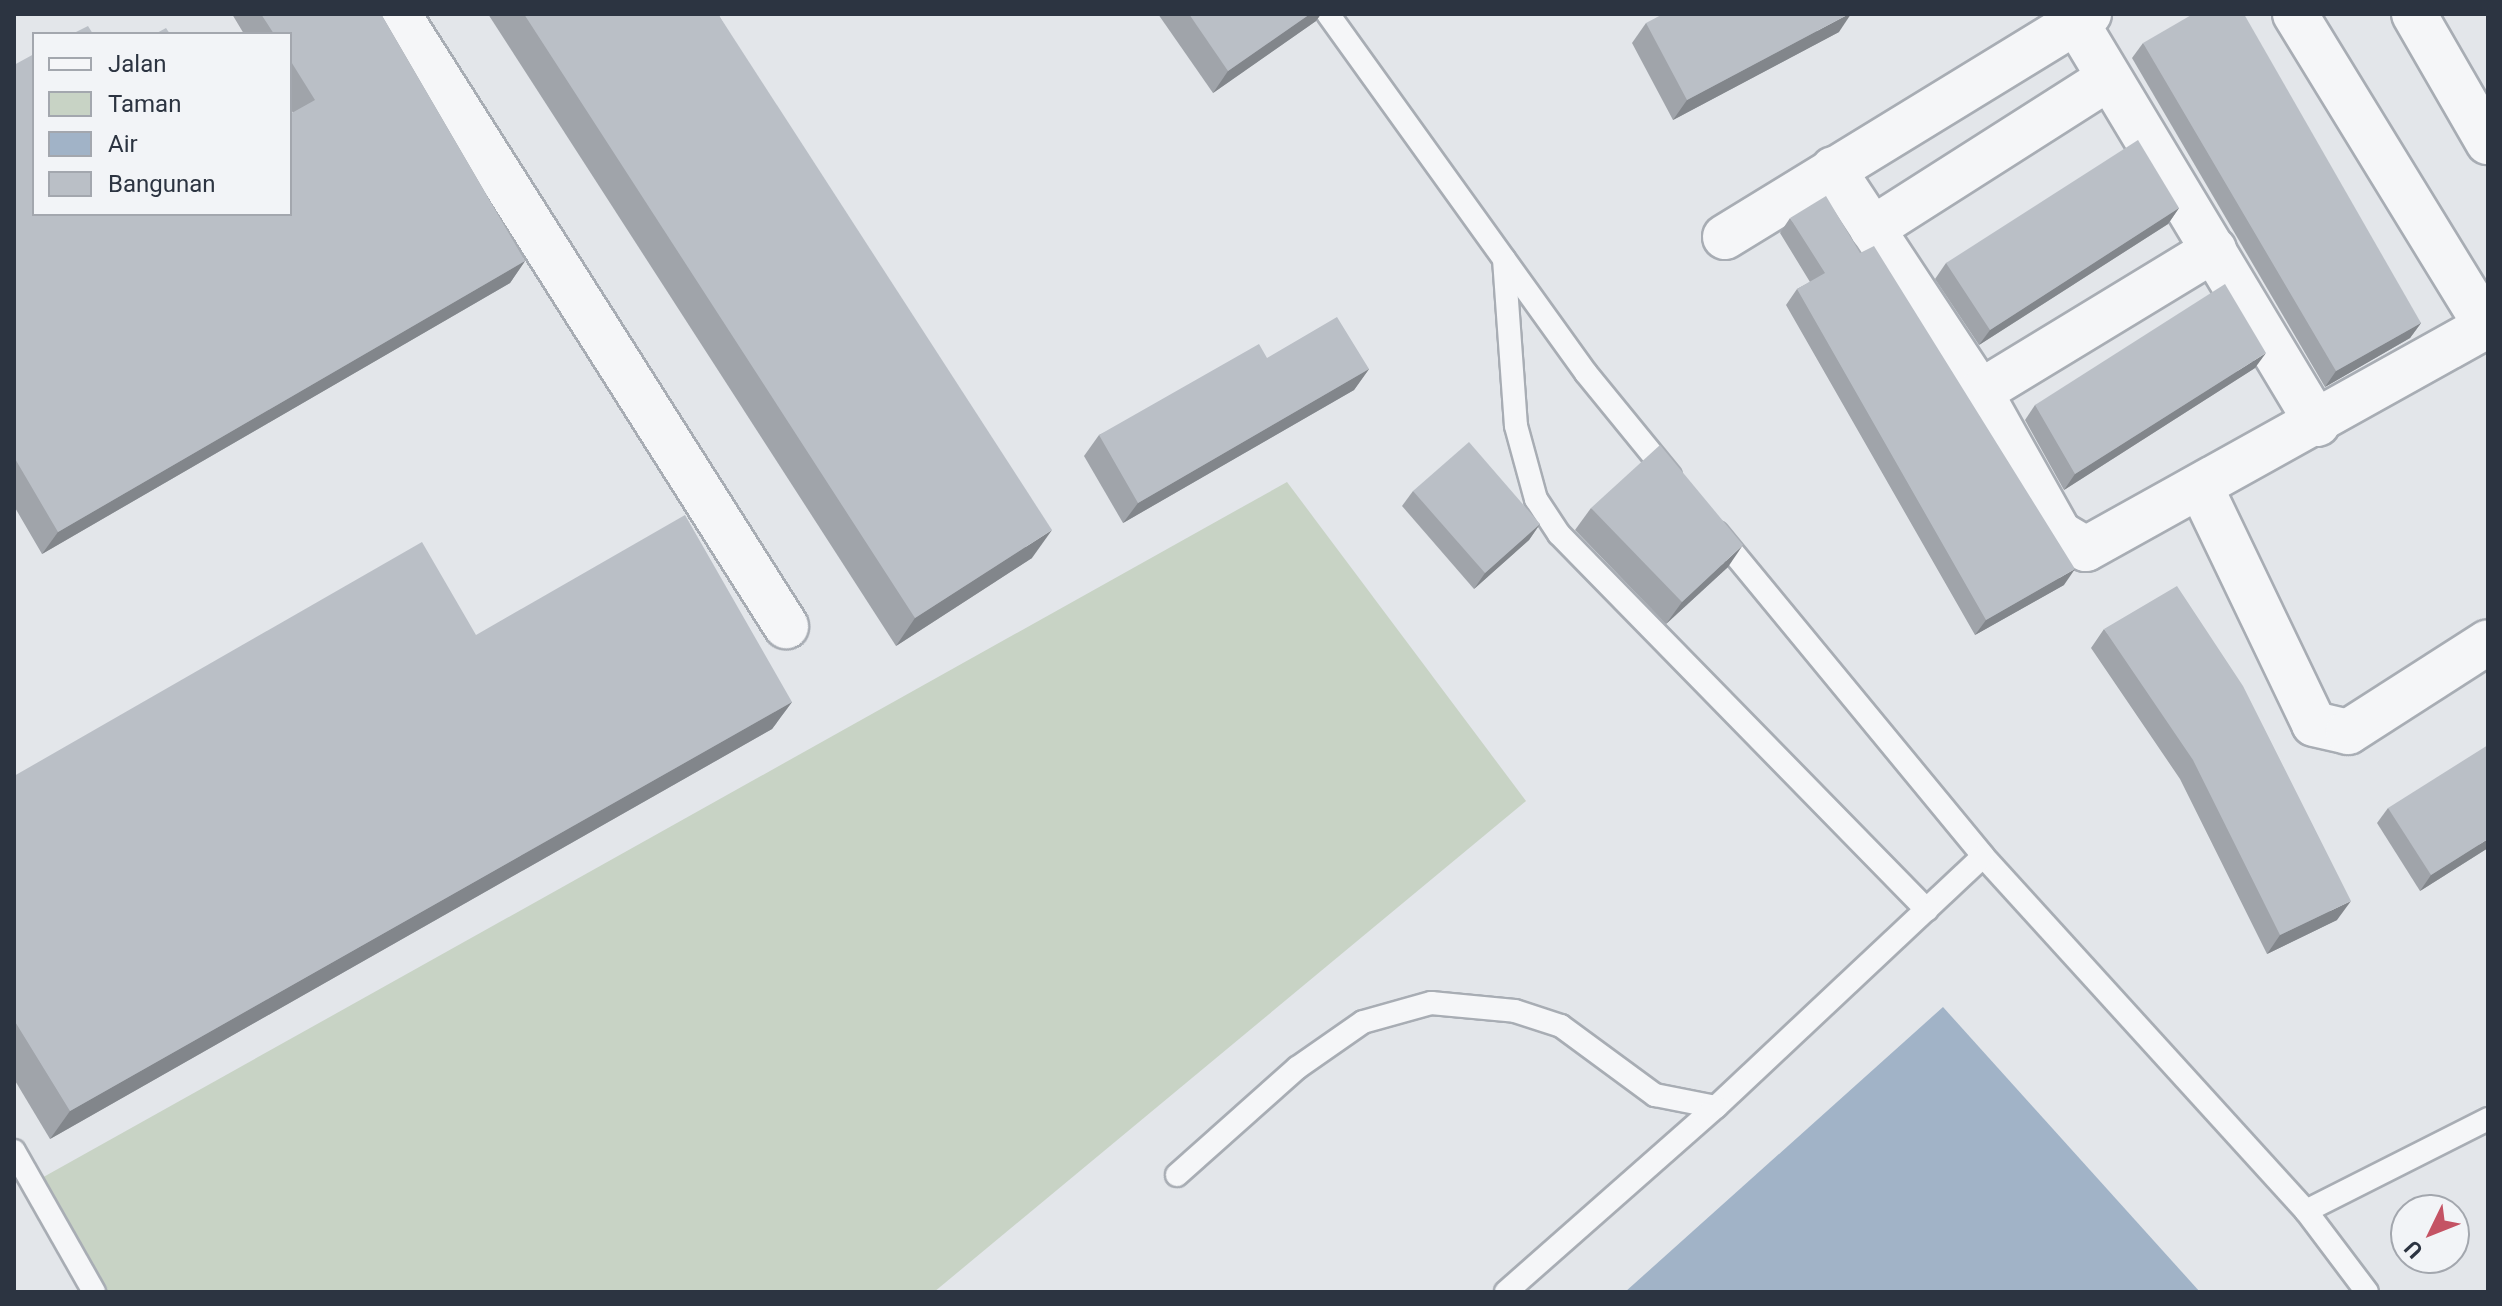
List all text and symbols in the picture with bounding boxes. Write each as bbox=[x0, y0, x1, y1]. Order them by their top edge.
legend bbox=[32, 32, 292, 216]
text: Jalan bbox=[108, 50, 166, 78]
text: Taman bbox=[108, 90, 181, 118]
text: Air bbox=[108, 130, 138, 158]
text: Bangunan bbox=[108, 170, 216, 198]
north arrow bbox=[2390, 1194, 2470, 1274]
text: U bbox=[2399, 1236, 2428, 1263]

